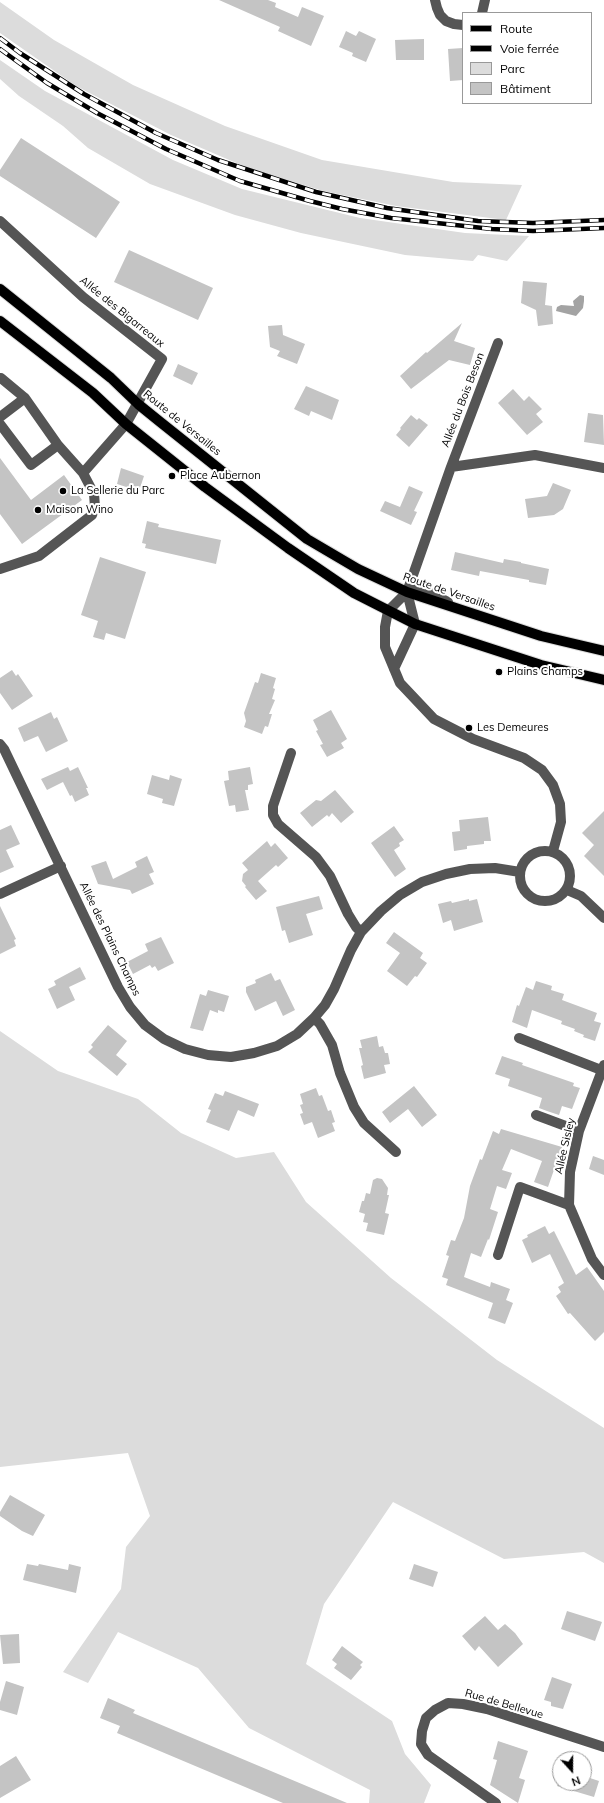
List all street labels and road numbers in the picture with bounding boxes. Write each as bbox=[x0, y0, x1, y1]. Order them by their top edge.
street label: Allée des Bigarreaux bbox=[77, 274, 167, 350]
street label: Allée du Bois Beson bbox=[439, 351, 487, 449]
street label: Route de Versailles bbox=[140, 387, 224, 459]
street label: Route de Versailles bbox=[401, 570, 497, 614]
street label: Allée des Plains Champs bbox=[77, 880, 143, 998]
street label: Allée Sisley bbox=[552, 1117, 578, 1175]
street label: Rue de Bellevue bbox=[463, 1686, 545, 1722]

